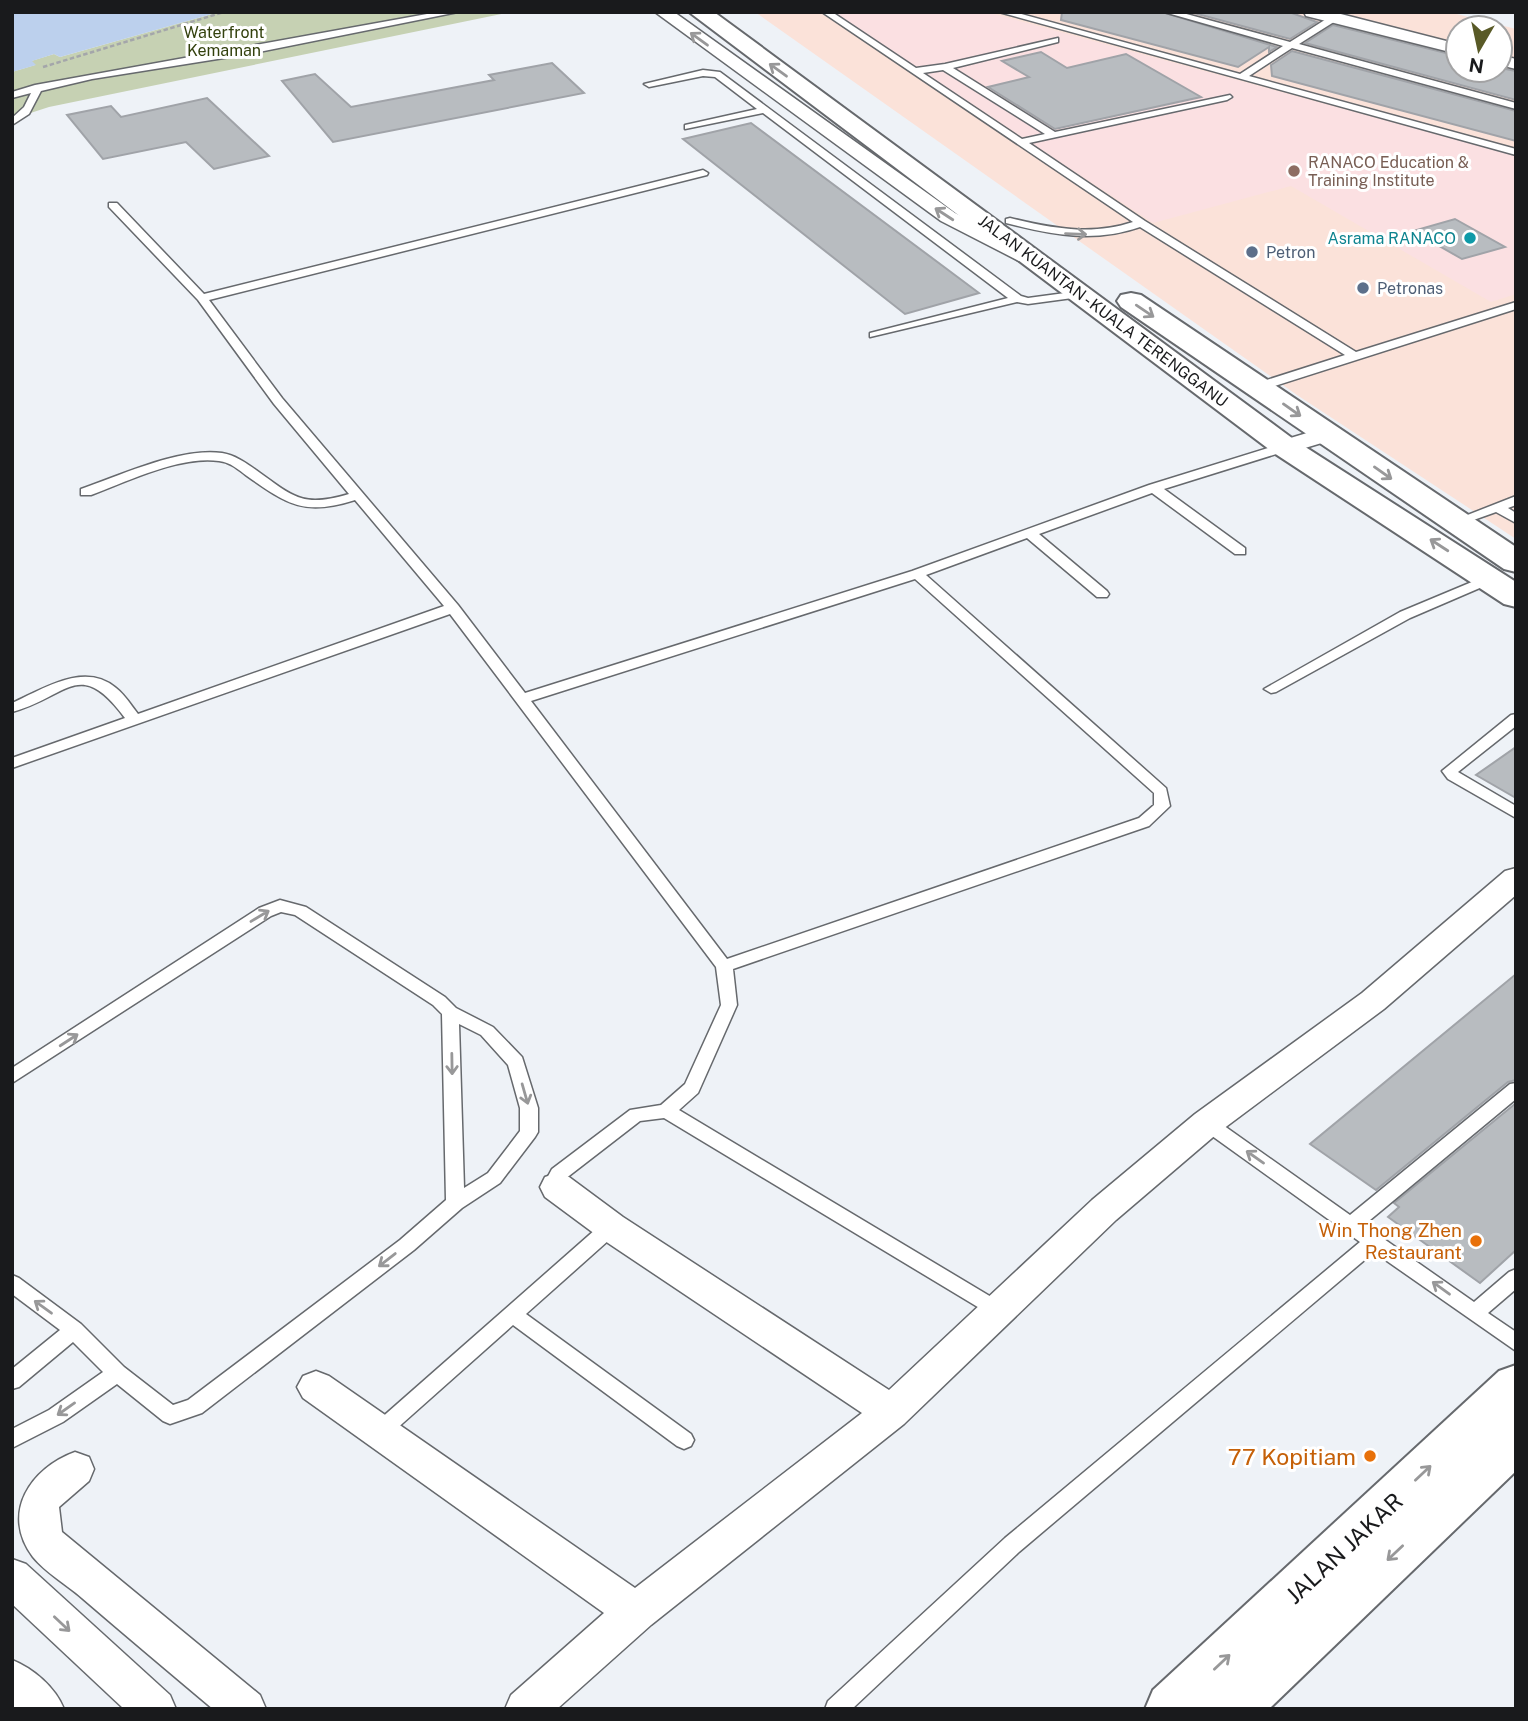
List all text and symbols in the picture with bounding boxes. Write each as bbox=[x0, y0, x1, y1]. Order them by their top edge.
north arrow bbox=[1444, 14, 1514, 84]
park label: Waterfront Kemaman bbox=[183, 23, 265, 60]
one-way arrow bbox=[690, 32, 709, 46]
text: N bbox=[1467, 54, 1485, 78]
one-way arrow bbox=[769, 62, 788, 77]
place label: RANACO Education & Training Institute bbox=[1308, 153, 1469, 190]
marker: RANACO Education & Training Institute bbox=[1286, 163, 1302, 179]
one-way arrow bbox=[935, 207, 954, 221]
street label: JALAN KUANTAN - KUALA TERENGGANU bbox=[975, 211, 1231, 411]
one-way arrow bbox=[1064, 228, 1087, 241]
place label: Asrama RANACO bbox=[1328, 229, 1456, 248]
marker: Asrama RANACO bbox=[1462, 230, 1478, 246]
place label: Petron bbox=[1266, 243, 1315, 262]
marker: Petron bbox=[1244, 244, 1260, 260]
place label: Petronas bbox=[1377, 279, 1443, 298]
marker: Petronas bbox=[1355, 280, 1371, 296]
one-way arrow bbox=[1135, 304, 1154, 318]
one-way arrow bbox=[1282, 403, 1301, 417]
one-way arrow bbox=[1373, 466, 1392, 480]
one-way arrow bbox=[1429, 538, 1449, 552]
one-way arrow bbox=[250, 909, 270, 923]
one-way arrow bbox=[59, 1033, 79, 1047]
one-way arrow bbox=[445, 1052, 459, 1075]
one-way arrow bbox=[519, 1082, 532, 1105]
one-way arrow bbox=[1246, 1150, 1265, 1164]
place label: Win Thong Zhen Restaurant bbox=[1319, 1219, 1462, 1263]
marker: Win Thong Zhen Restaurant bbox=[1468, 1233, 1484, 1249]
one-way arrow bbox=[378, 1252, 397, 1267]
one-way arrow bbox=[1432, 1281, 1451, 1295]
one-way arrow bbox=[34, 1300, 53, 1314]
one-way arrow bbox=[57, 1402, 76, 1416]
place label: 77 Kopitiam bbox=[1228, 1443, 1356, 1470]
marker: 77 Kopitiam bbox=[1362, 1448, 1378, 1464]
one-way arrow bbox=[1414, 1465, 1432, 1481]
street label: JALAN JAKAR bbox=[1280, 1487, 1408, 1609]
one-way arrow bbox=[1386, 1545, 1404, 1561]
one-way arrow bbox=[53, 1615, 70, 1632]
one-way arrow bbox=[1213, 1654, 1231, 1670]

